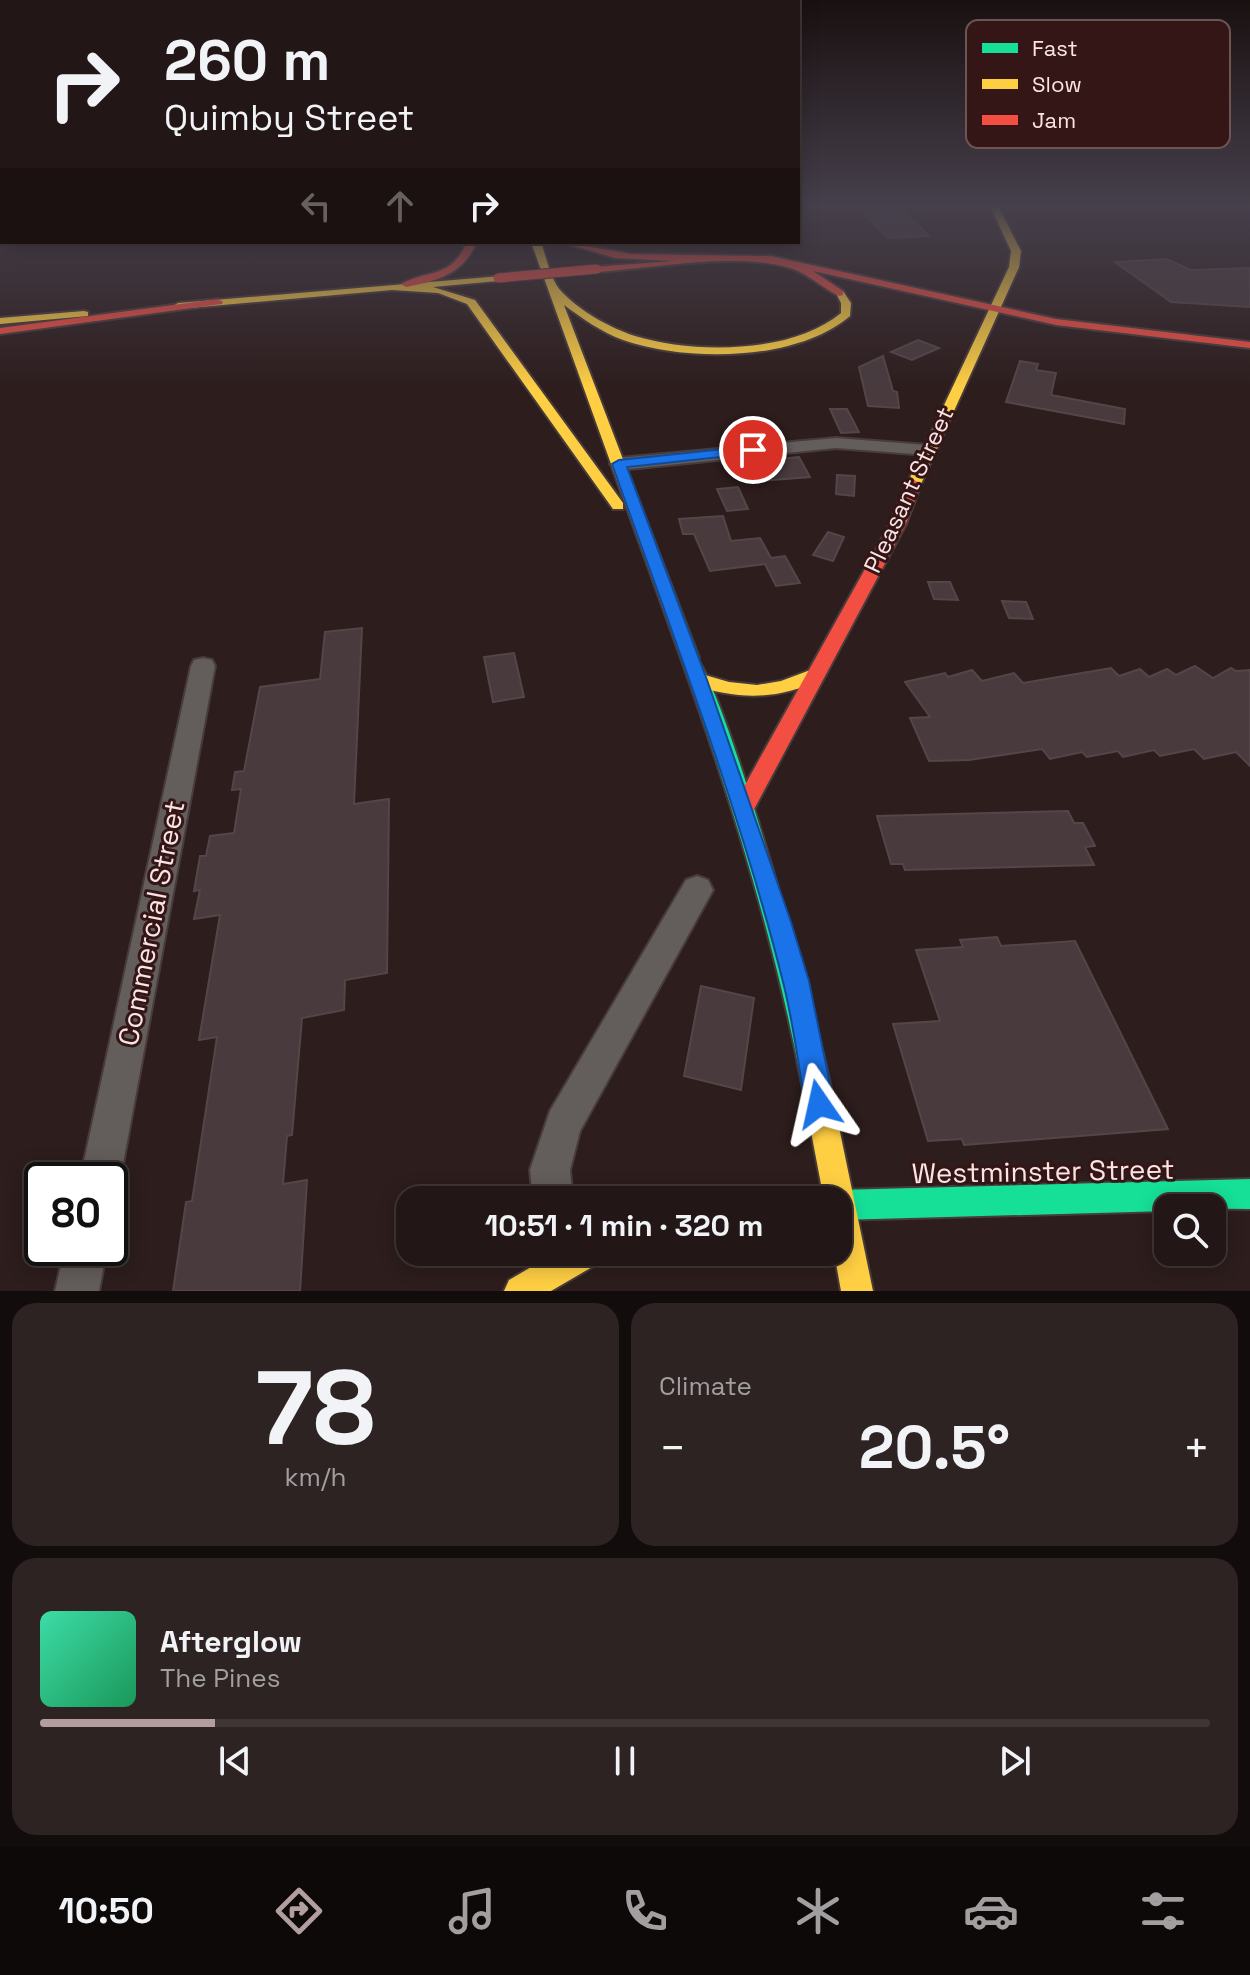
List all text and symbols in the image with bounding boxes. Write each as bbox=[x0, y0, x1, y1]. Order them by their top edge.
legend bbox=[966, 20, 1230, 148]
text: 260 m bbox=[164, 25, 330, 96]
icon: right bbox=[32, 32, 136, 136]
text: Fast bbox=[1032, 34, 1078, 62]
text: Slow bbox=[1032, 70, 1082, 98]
text: Quimby Street bbox=[164, 95, 414, 141]
text: Jam bbox=[1032, 106, 1076, 134]
icon: left bbox=[294, 184, 338, 228]
icon: ahead bbox=[378, 184, 422, 228]
icon: right bbox=[462, 184, 506, 228]
street label: Pleasant Street bbox=[857, 402, 961, 578]
pin bbox=[719, 416, 787, 484]
icon: arrive bbox=[731, 428, 775, 472]
street label: Commercial Street bbox=[110, 797, 192, 1049]
position arrow bbox=[777, 1062, 861, 1146]
street label: Westminster Street bbox=[911, 1151, 1175, 1191]
speed limit sign: 80 bbox=[24, 1162, 128, 1266]
map controls bbox=[1154, 1194, 1226, 1266]
button: search bbox=[1154, 1194, 1226, 1266]
text: 10:51 · 1 min · 320 m bbox=[485, 1206, 763, 1245]
text: 78 bbox=[255, 1342, 376, 1474]
text: Climate bbox=[659, 1369, 752, 1403]
text: 20.5° bbox=[859, 1409, 1010, 1486]
text: − bbox=[659, 1420, 686, 1476]
text: + bbox=[1183, 1420, 1210, 1476]
text: km/h bbox=[285, 1460, 346, 1494]
text: Afterglow bbox=[160, 1622, 302, 1661]
text: The Pines bbox=[160, 1661, 280, 1695]
icon: previous bbox=[213, 1739, 257, 1783]
icon: pause bbox=[603, 1739, 647, 1783]
icon: next bbox=[993, 1739, 1037, 1783]
icon: directions bbox=[271, 1883, 327, 1939]
icon: music bbox=[444, 1883, 500, 1939]
icon: phone bbox=[617, 1883, 673, 1939]
icon: climate bbox=[790, 1883, 846, 1939]
icon: car bbox=[963, 1883, 1019, 1939]
icon: filters bbox=[1135, 1883, 1191, 1939]
text: 10:50 bbox=[58, 1888, 154, 1934]

